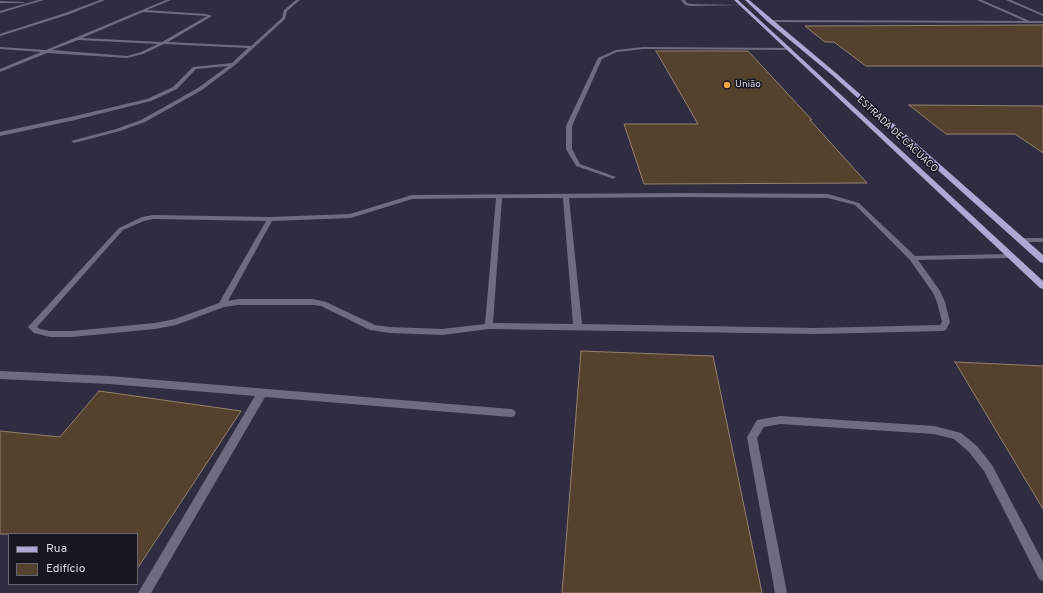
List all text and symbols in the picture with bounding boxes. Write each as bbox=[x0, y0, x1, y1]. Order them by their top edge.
place label: União bbox=[735, 79, 761, 91]
marker: União bbox=[722, 80, 732, 90]
street label: ESTRADA DE CACUACO bbox=[854, 94, 940, 176]
legend bbox=[8, 533, 138, 585]
text: Rua bbox=[46, 541, 67, 557]
text: Edifício bbox=[46, 561, 85, 577]

